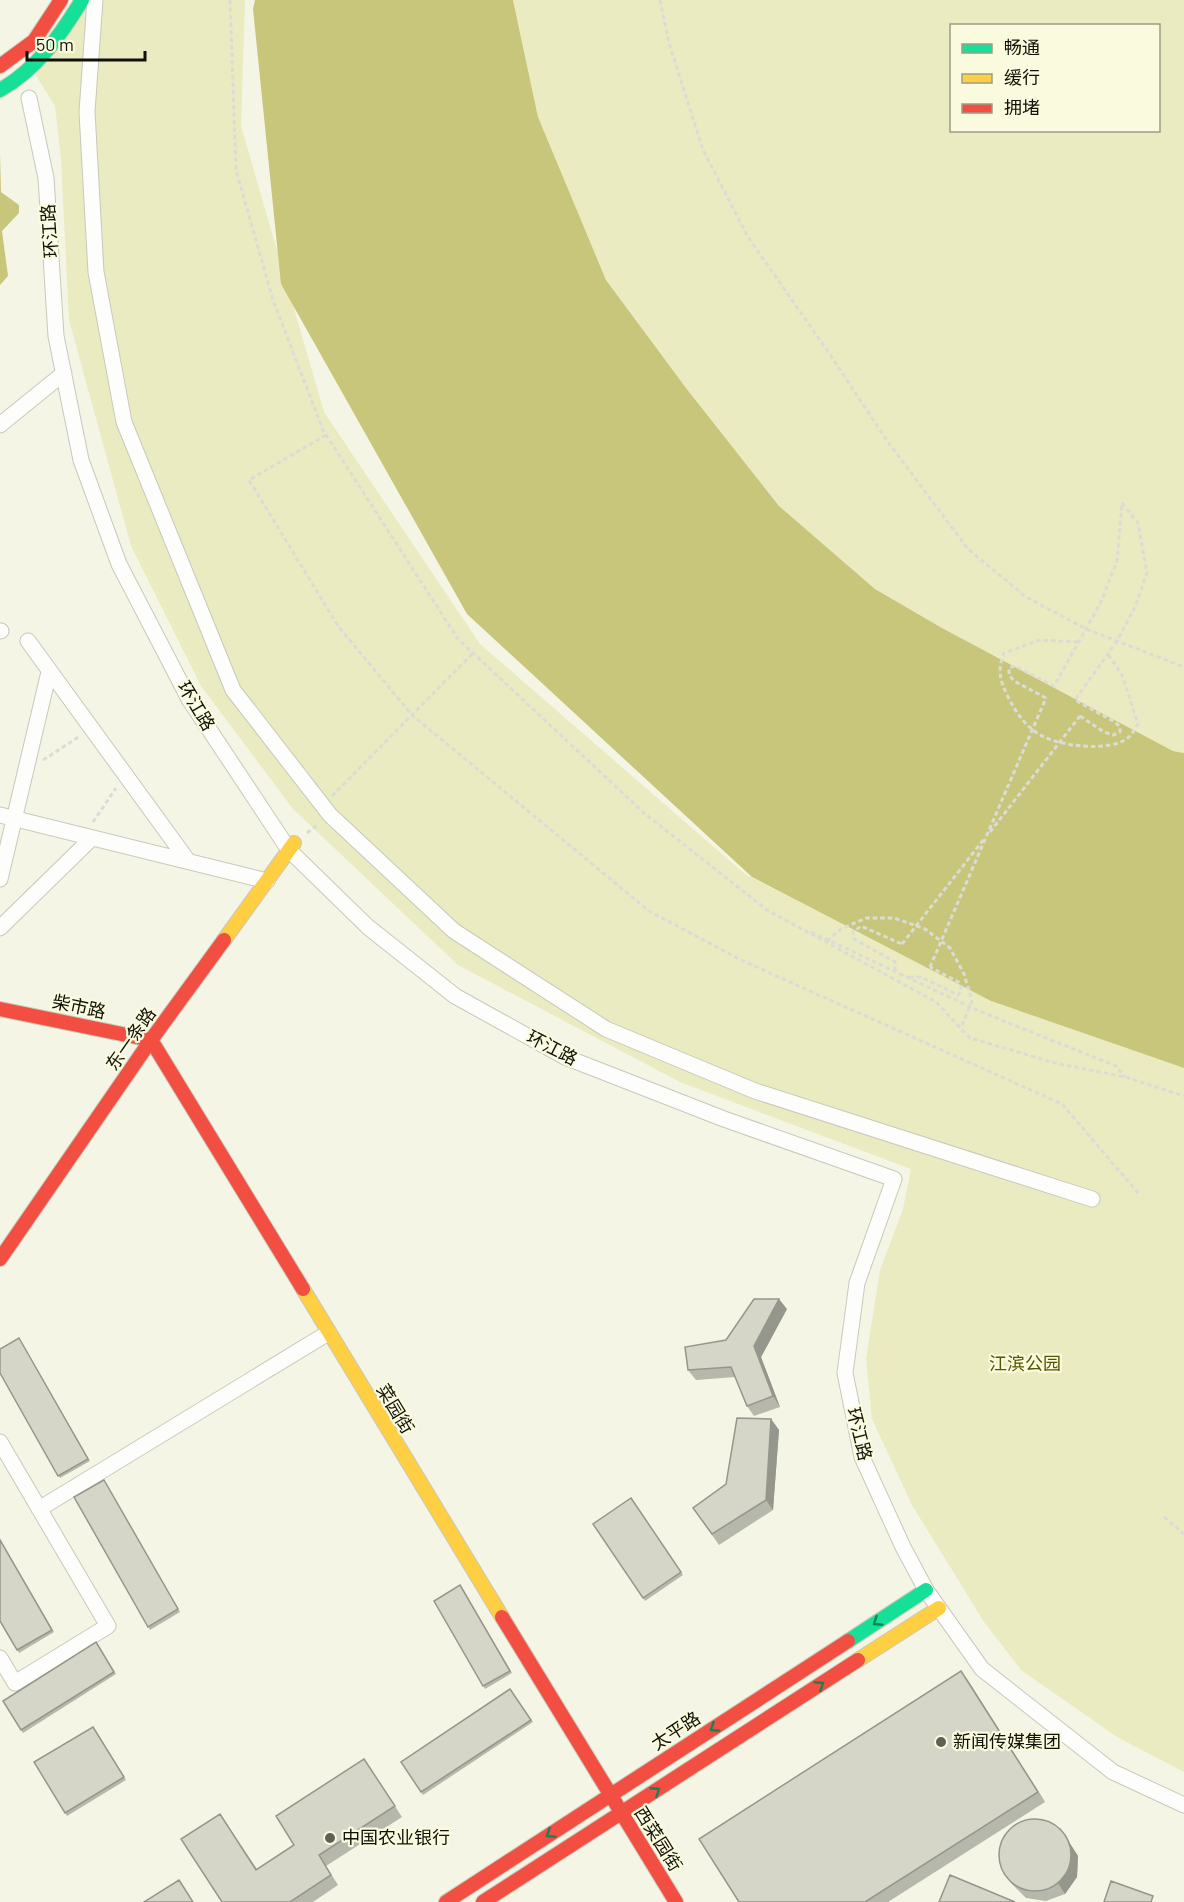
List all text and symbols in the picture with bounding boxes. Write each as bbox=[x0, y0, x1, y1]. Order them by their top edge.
scale bar bbox=[27, 24, 146, 62]
legend bbox=[950, 24, 1160, 132]
text: 50 m bbox=[36, 33, 74, 55]
text: 畅通 bbox=[1004, 36, 1040, 58]
text: 缓行 bbox=[1004, 66, 1040, 88]
text: 拥堵 bbox=[1004, 96, 1040, 118]
street label: 环江路 bbox=[36, 203, 62, 259]
street label: 环江路 bbox=[174, 677, 220, 734]
street label: 柴市路 bbox=[51, 990, 108, 1022]
street label: 东一条路 bbox=[101, 1003, 160, 1074]
street label: 环江路 bbox=[523, 1025, 582, 1069]
park label: 江滨公园 bbox=[989, 1352, 1061, 1374]
street label: 菜园街 bbox=[373, 1380, 419, 1437]
street label: 环江路 bbox=[843, 1405, 877, 1463]
one-way arrow bbox=[873, 1615, 884, 1626]
one-way arrow bbox=[813, 1681, 824, 1692]
street label: 太平路 bbox=[647, 1706, 704, 1754]
one-way arrow bbox=[710, 1721, 721, 1732]
place label: 新闻传媒集团 bbox=[953, 1730, 1061, 1752]
marker: 新闻传媒集团 bbox=[934, 1735, 948, 1749]
one-way arrow bbox=[650, 1786, 660, 1798]
street label: 西菜园街 bbox=[630, 1802, 687, 1875]
place label: 中国农业银行 bbox=[342, 1826, 450, 1848]
one-way arrow bbox=[546, 1827, 557, 1838]
marker: 中国农业银行 bbox=[323, 1831, 337, 1845]

